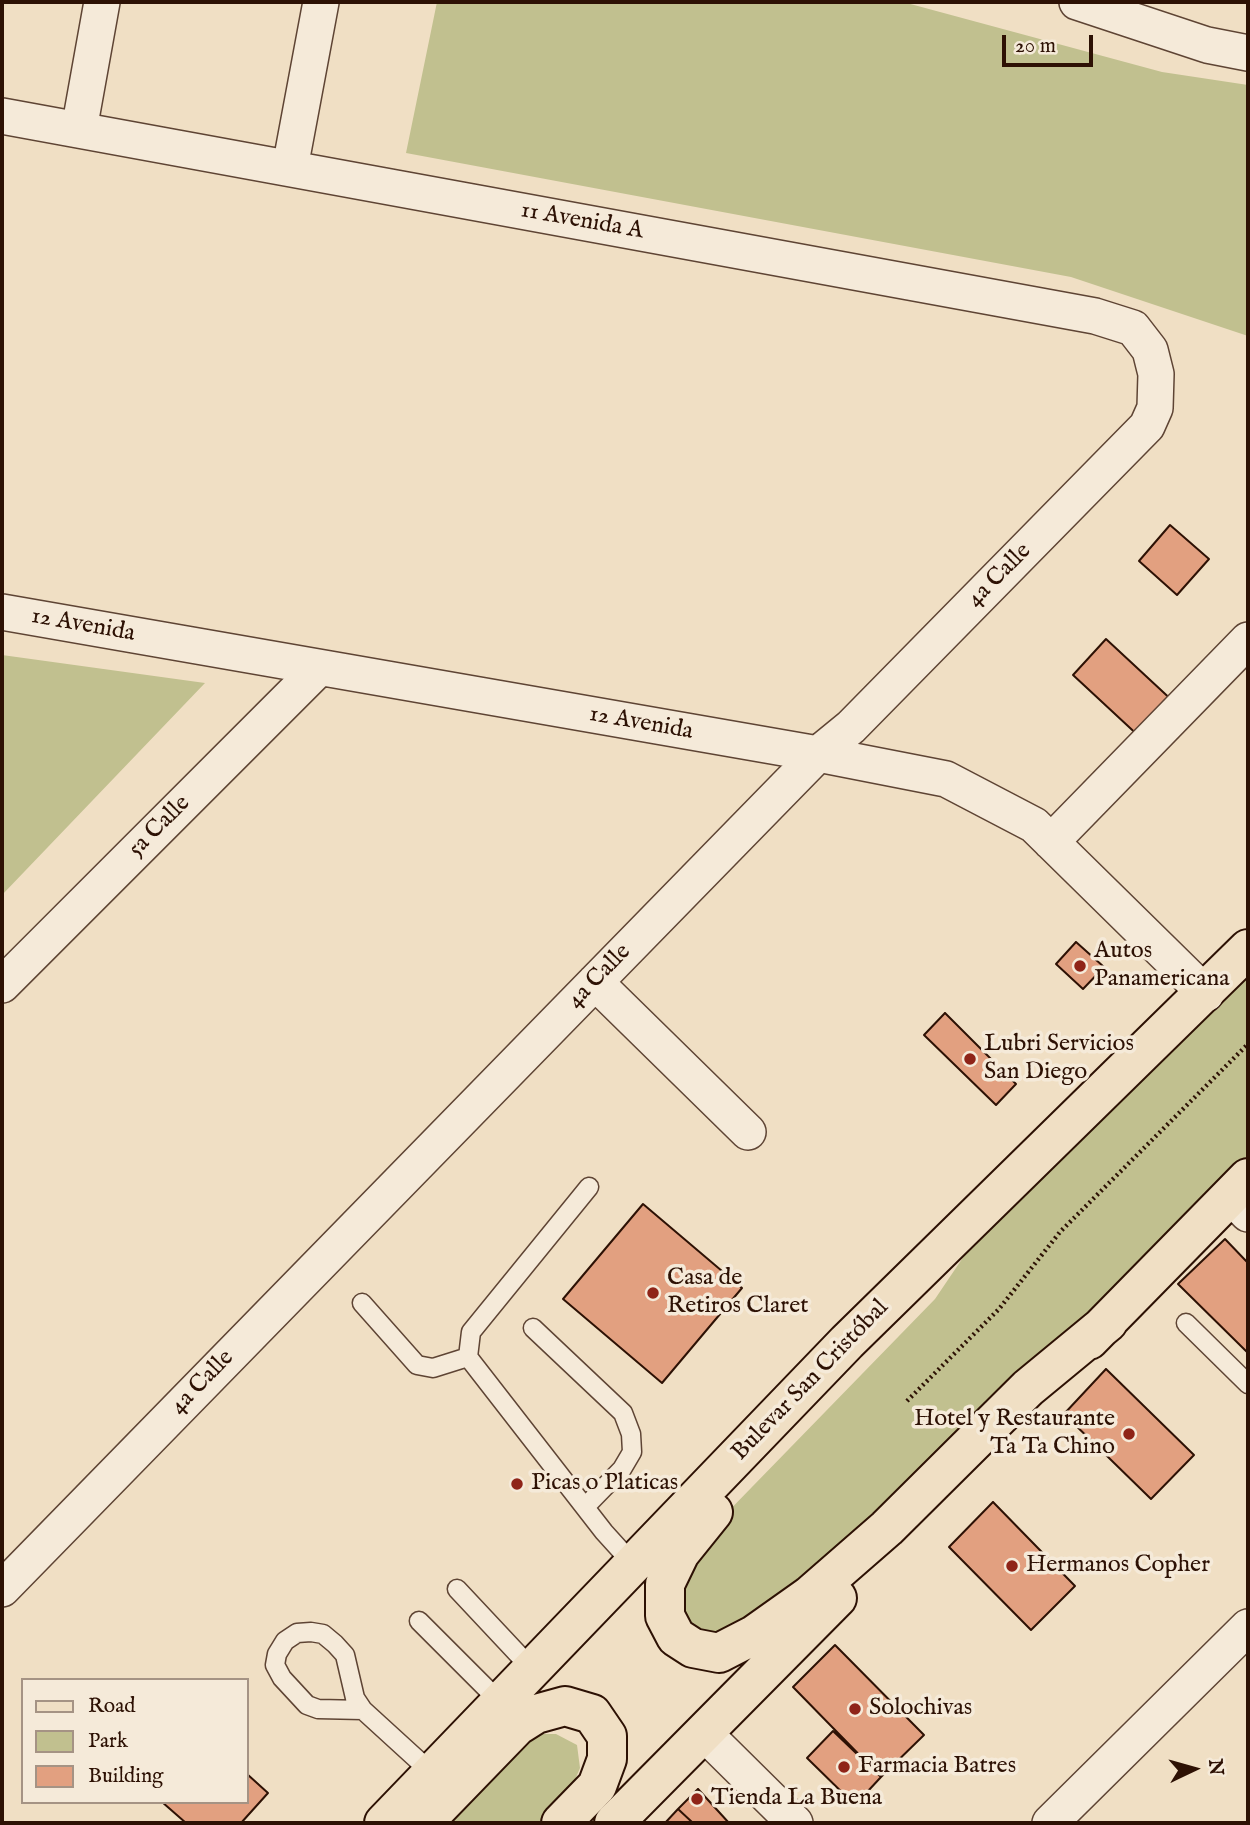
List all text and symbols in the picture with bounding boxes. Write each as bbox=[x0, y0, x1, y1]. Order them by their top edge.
scale bar bbox=[1005, 21, 1096, 65]
text: 20 m bbox=[1015, 33, 1056, 60]
street label: 11 Avenida A bbox=[518, 197, 646, 247]
street label: 4a Calle bbox=[962, 538, 1038, 614]
street label: 12 Avenida bbox=[29, 603, 137, 649]
street label: 12 Avenida bbox=[587, 701, 695, 747]
street label: 5a Calle bbox=[123, 790, 197, 864]
place label: Autos Panamericana bbox=[1094, 938, 1230, 994]
street label: 4a Calle bbox=[562, 939, 638, 1015]
marker: Autos Panamericana bbox=[1072, 958, 1088, 974]
place label: Lubri Servicios San Diego bbox=[984, 1031, 1134, 1087]
marker: Lubri Servicios San Diego bbox=[962, 1051, 978, 1067]
place label: Casa de Retiros Claret bbox=[667, 1265, 808, 1321]
marker: Casa de Retiros Claret bbox=[645, 1285, 661, 1301]
street label: Bulevar San Cristóbal bbox=[727, 1294, 895, 1468]
street label: 4a Calle bbox=[165, 1345, 241, 1421]
place label: Hotel y Restaurante Ta Ta Chino bbox=[914, 1406, 1115, 1462]
marker: Hotel y Restaurante Ta Ta Chino bbox=[1121, 1426, 1137, 1442]
place label: Picas o Platicas bbox=[531, 1470, 678, 1498]
marker: Picas o Platicas bbox=[509, 1476, 525, 1492]
place label: Hermanos Copher bbox=[1026, 1552, 1210, 1580]
marker: Hermanos Copher bbox=[1004, 1558, 1020, 1574]
legend bbox=[21, 1678, 248, 1804]
text: Road bbox=[88, 1693, 135, 1720]
place label: Solochivas bbox=[869, 1695, 972, 1723]
marker: Solochivas bbox=[847, 1701, 863, 1717]
text: Park bbox=[88, 1728, 128, 1755]
north arrow bbox=[1159, 1734, 1229, 1804]
place label: Farmacia Batres bbox=[858, 1753, 1016, 1781]
text: N bbox=[1202, 1758, 1228, 1776]
marker: Farmacia Batres bbox=[836, 1759, 852, 1775]
text: Building bbox=[88, 1763, 163, 1790]
place label: Tienda La Buena bbox=[711, 1785, 882, 1813]
marker: Tienda La Buena bbox=[689, 1791, 705, 1807]

